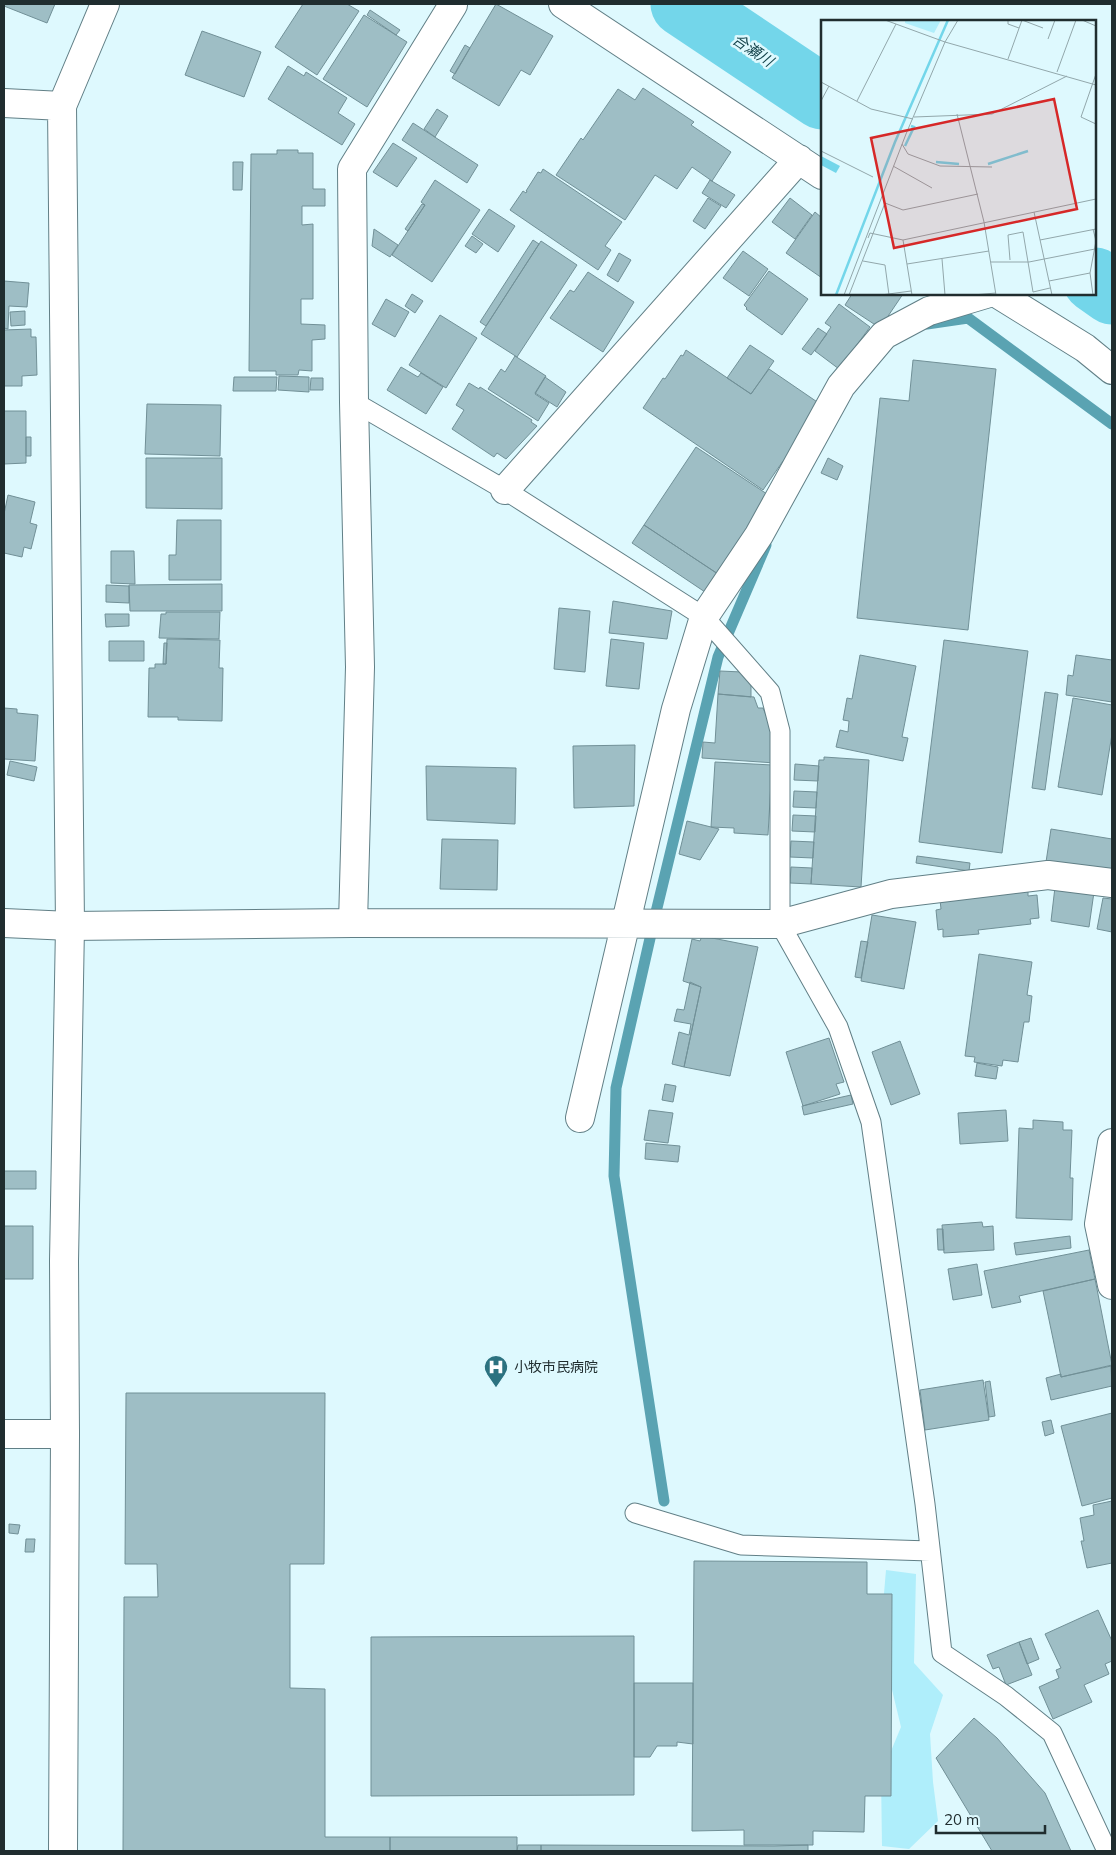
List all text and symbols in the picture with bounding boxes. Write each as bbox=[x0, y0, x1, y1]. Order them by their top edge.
inset map bbox=[821, 20, 1096, 295]
water label: 合瀬川 bbox=[729, 30, 779, 72]
hospital icon: 小牧市民病院 bbox=[483, 1354, 509, 1388]
place label: 小牧市民病院 bbox=[514, 1358, 598, 1376]
scale bar bbox=[936, 1802, 1045, 1834]
text: 20 m bbox=[944, 1810, 979, 1829]

